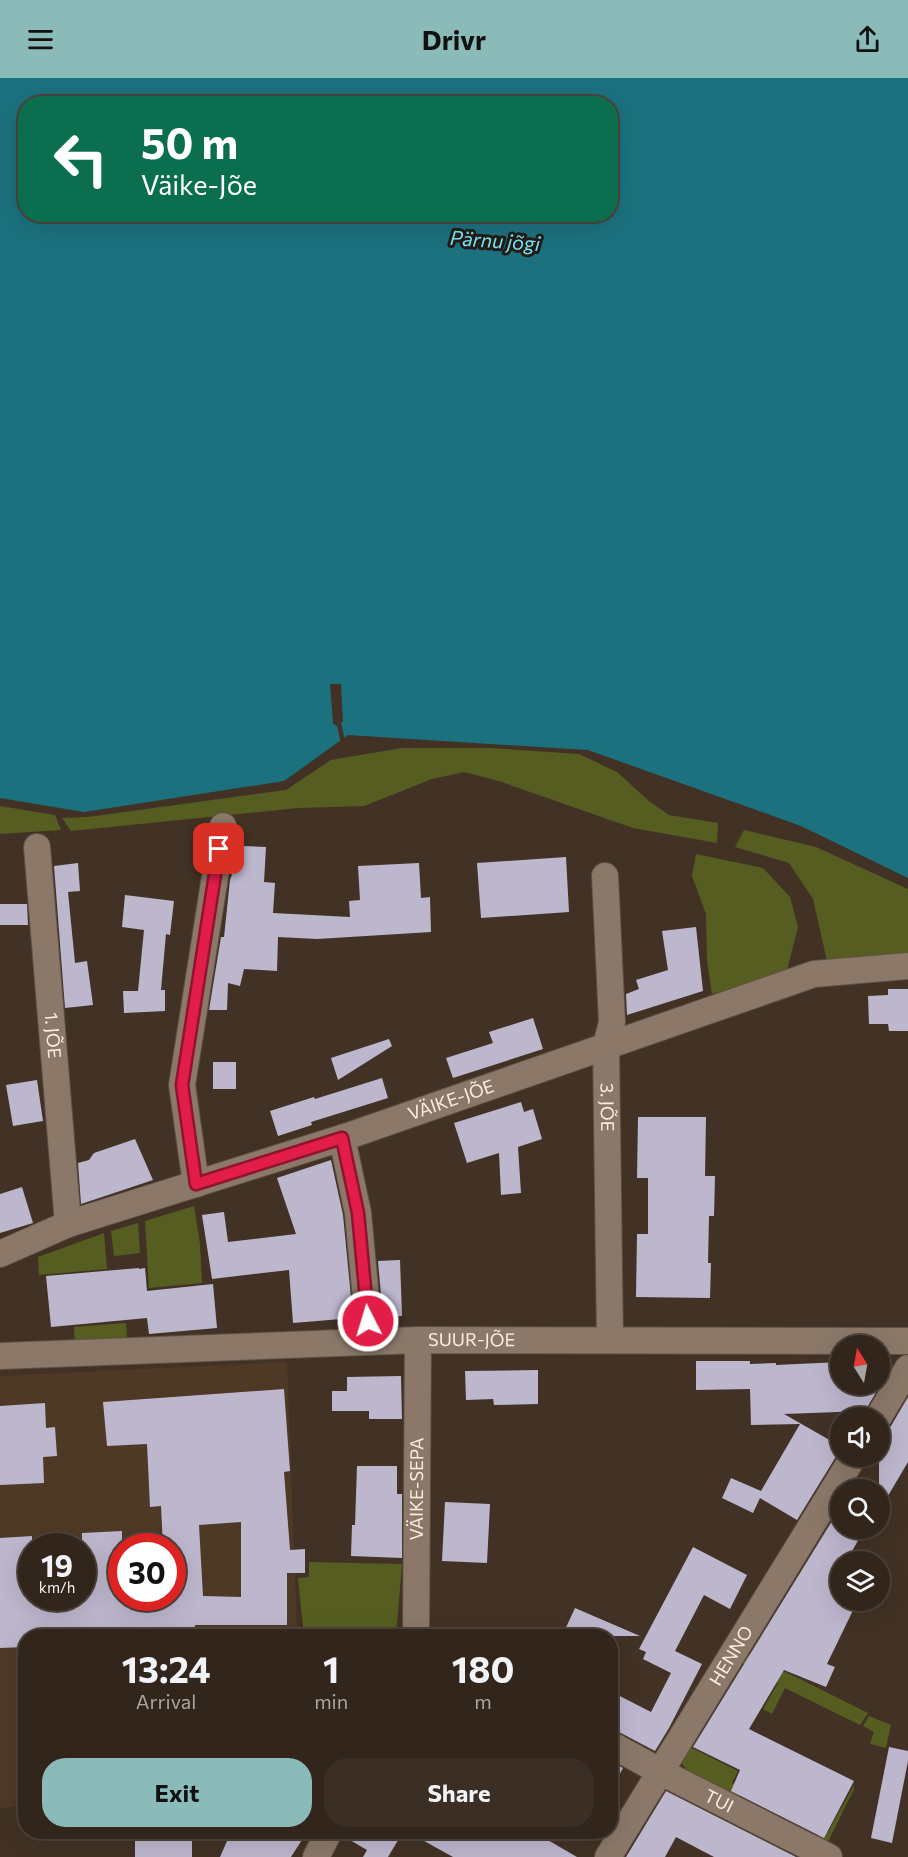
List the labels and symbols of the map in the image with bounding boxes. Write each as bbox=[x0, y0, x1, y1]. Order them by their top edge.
water label: Pärnu jõgi bbox=[449, 225, 542, 255]
pin bbox=[193, 823, 244, 874]
street label: 1. JÕE bbox=[41, 1011, 66, 1059]
street label: VÄIKE-JÕE bbox=[405, 1074, 497, 1124]
street label: 3. JÕE bbox=[597, 1083, 619, 1131]
position arrow bbox=[336, 1289, 400, 1353]
street label: SUUR-JÕE bbox=[428, 1328, 515, 1350]
north arrow bbox=[830, 1335, 890, 1395]
street label: VÄIKE-SEPA bbox=[405, 1437, 427, 1541]
speed limit sign: 30 bbox=[108, 1533, 186, 1611]
street label: HENNO bbox=[704, 1621, 757, 1689]
street label: TUI bbox=[701, 1784, 738, 1817]

